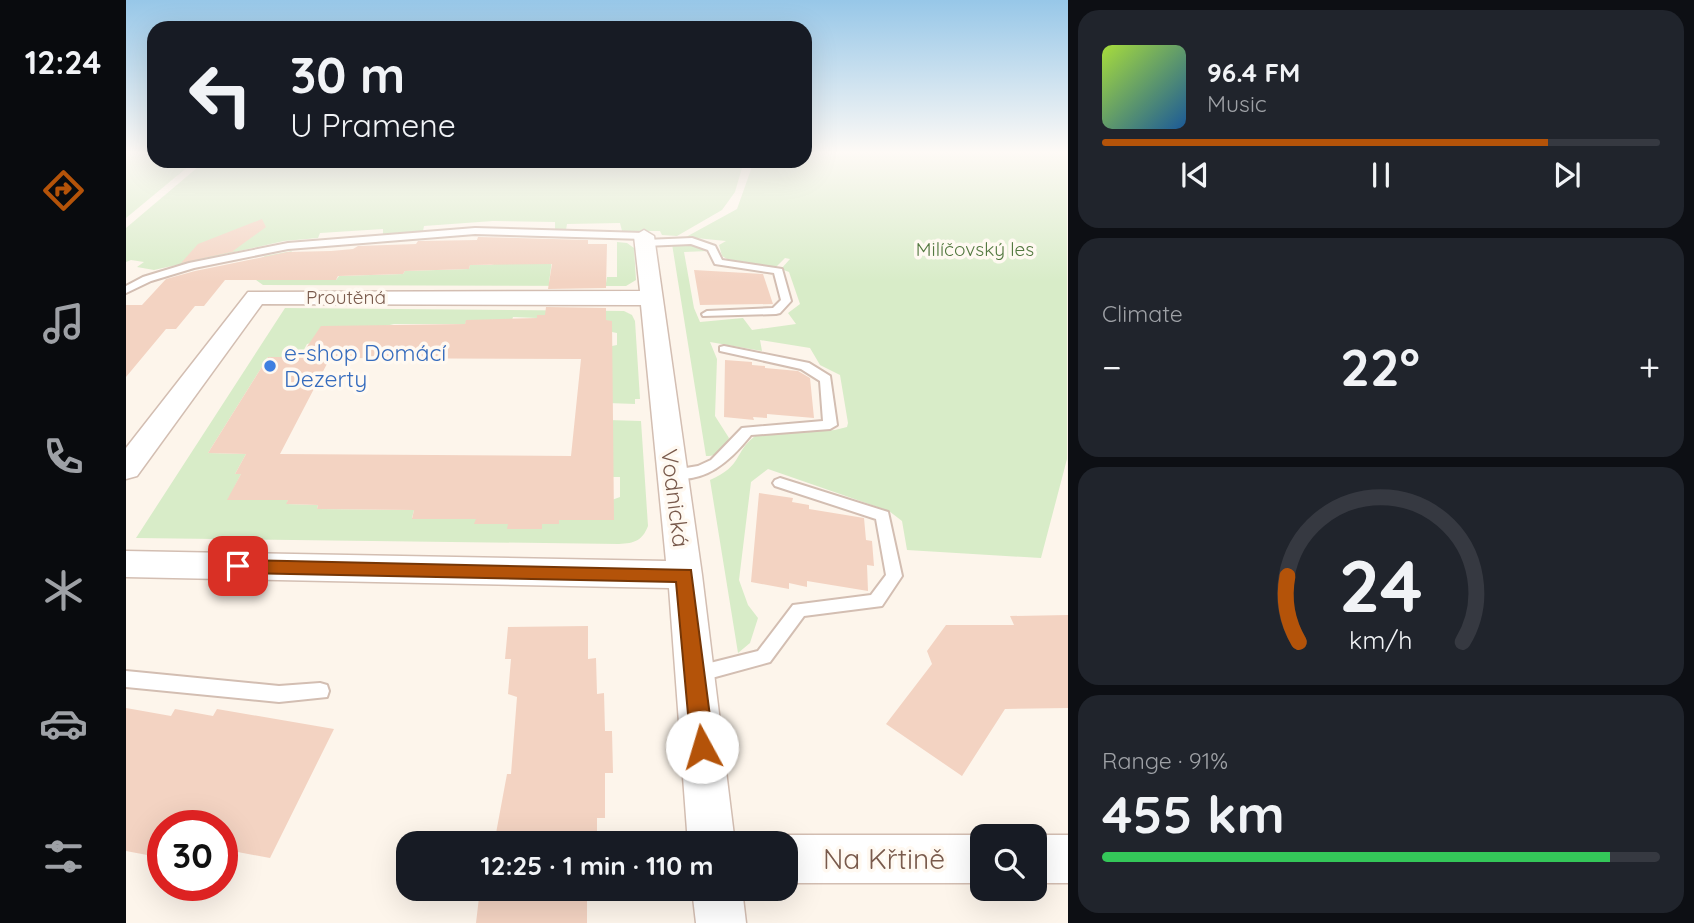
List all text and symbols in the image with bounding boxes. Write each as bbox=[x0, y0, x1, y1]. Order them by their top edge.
text: 12:24 bbox=[25, 42, 101, 82]
text: 30 m bbox=[290, 44, 405, 105]
icon: left bbox=[175, 49, 266, 140]
text: 96.4 FM bbox=[1207, 56, 1300, 89]
text: Music bbox=[1207, 89, 1267, 118]
text: U Pramene bbox=[290, 105, 456, 145]
icon: previous bbox=[1176, 156, 1214, 194]
icon: pause bbox=[1362, 156, 1400, 194]
icon: next bbox=[1548, 156, 1586, 194]
icon: directions bbox=[39, 166, 88, 215]
park label: Milíčovský les bbox=[916, 237, 1034, 261]
street label: Proutěná bbox=[306, 285, 386, 309]
icon: music bbox=[39, 299, 88, 348]
text: Climate bbox=[1102, 299, 1183, 328]
text: 22° bbox=[1340, 334, 1420, 399]
place label: e-shop Domácí Dezerty bbox=[284, 338, 446, 393]
text: − bbox=[1102, 343, 1122, 391]
text: + bbox=[1639, 343, 1660, 391]
marker: e-shop Domácí Dezerty bbox=[262, 358, 278, 374]
icon: phone bbox=[39, 432, 88, 481]
street label: Vodnická bbox=[655, 447, 696, 549]
pin bbox=[208, 536, 268, 596]
text: 24 bbox=[1339, 539, 1423, 630]
icon: arrive bbox=[219, 547, 257, 585]
icon: climate bbox=[39, 566, 88, 615]
text: km/h bbox=[1349, 623, 1413, 654]
icon: car bbox=[39, 699, 88, 748]
position arrow bbox=[665, 710, 739, 784]
text: Range · 91% bbox=[1102, 746, 1228, 775]
text: 455 km bbox=[1102, 781, 1285, 846]
speed limit sign: 30 bbox=[147, 810, 238, 901]
map controls bbox=[970, 824, 1047, 901]
button: search bbox=[970, 824, 1047, 901]
icon: filters bbox=[39, 832, 88, 881]
street label: Na Křtině bbox=[823, 841, 945, 876]
text: 12:25 · 1 min · 110 m bbox=[481, 849, 713, 882]

